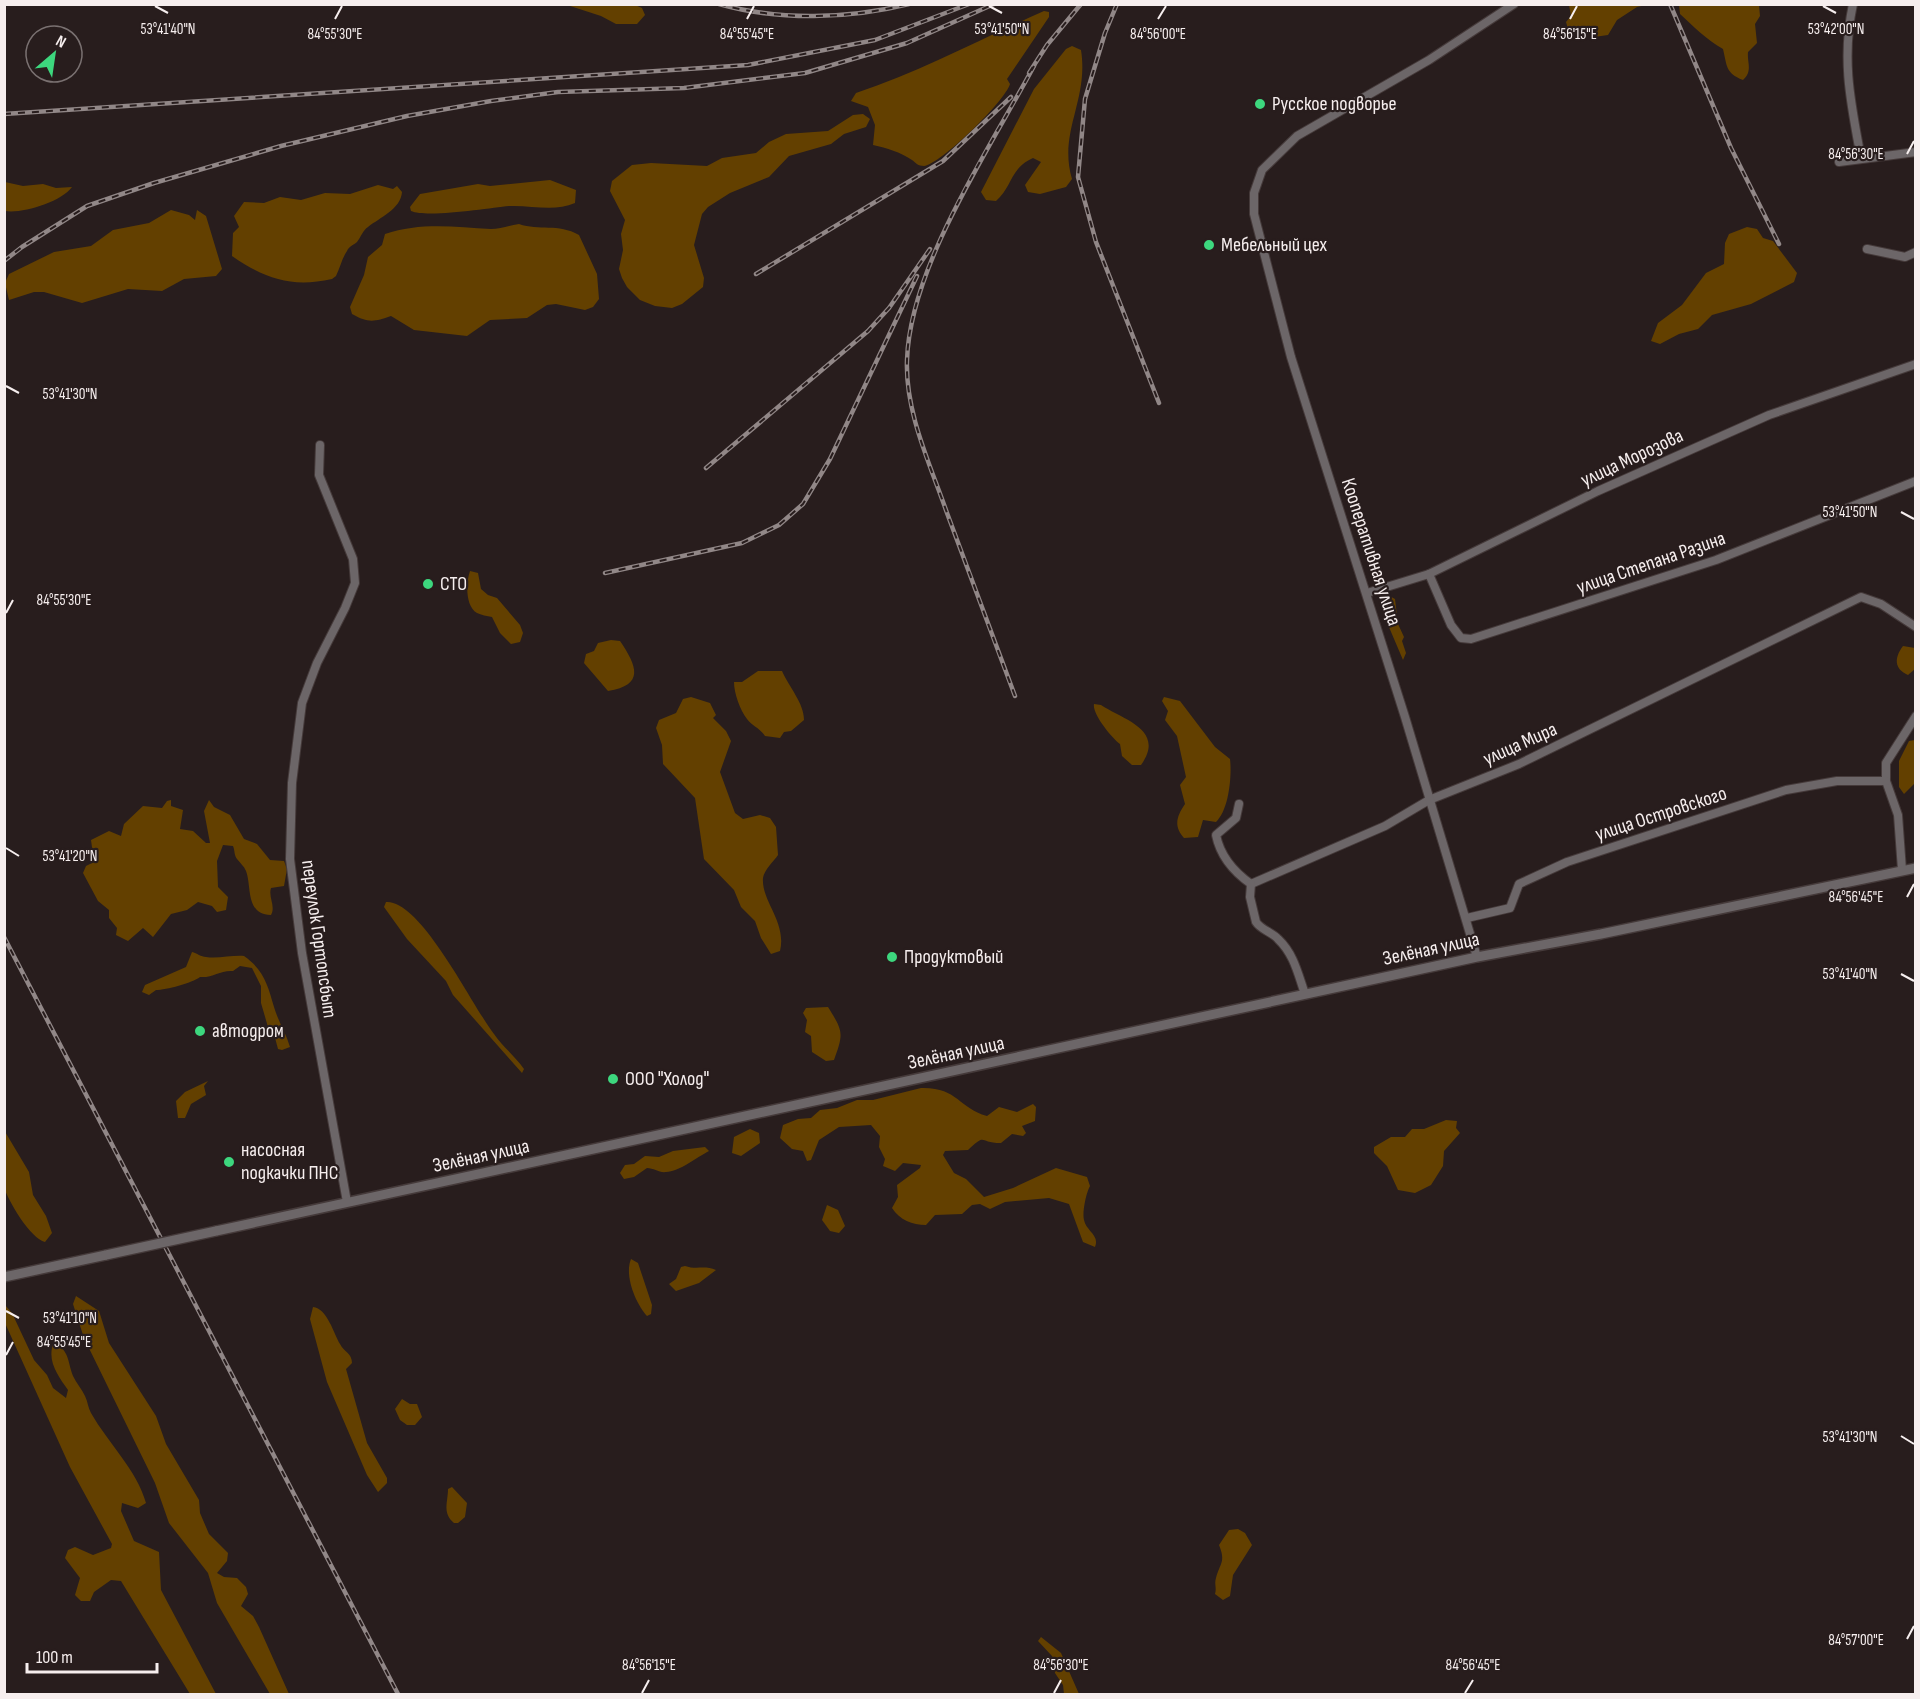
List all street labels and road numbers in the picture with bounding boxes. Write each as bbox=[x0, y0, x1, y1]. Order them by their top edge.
street label: улица Морозова bbox=[1577, 424, 1687, 492]
street label: Кооперативная улица bbox=[1336, 475, 1406, 629]
street label: улица Степана Разина bbox=[1573, 526, 1729, 600]
street label: улица Мира bbox=[1479, 717, 1561, 771]
street label: улица Островского bbox=[1592, 781, 1730, 847]
street label: переулок Гортопсбыт bbox=[296, 858, 342, 1020]
street label: Зелёная улица bbox=[1381, 927, 1481, 971]
street label: Зелёная улица bbox=[906, 1031, 1006, 1075]
street label: Зелёная улица bbox=[431, 1134, 531, 1178]

